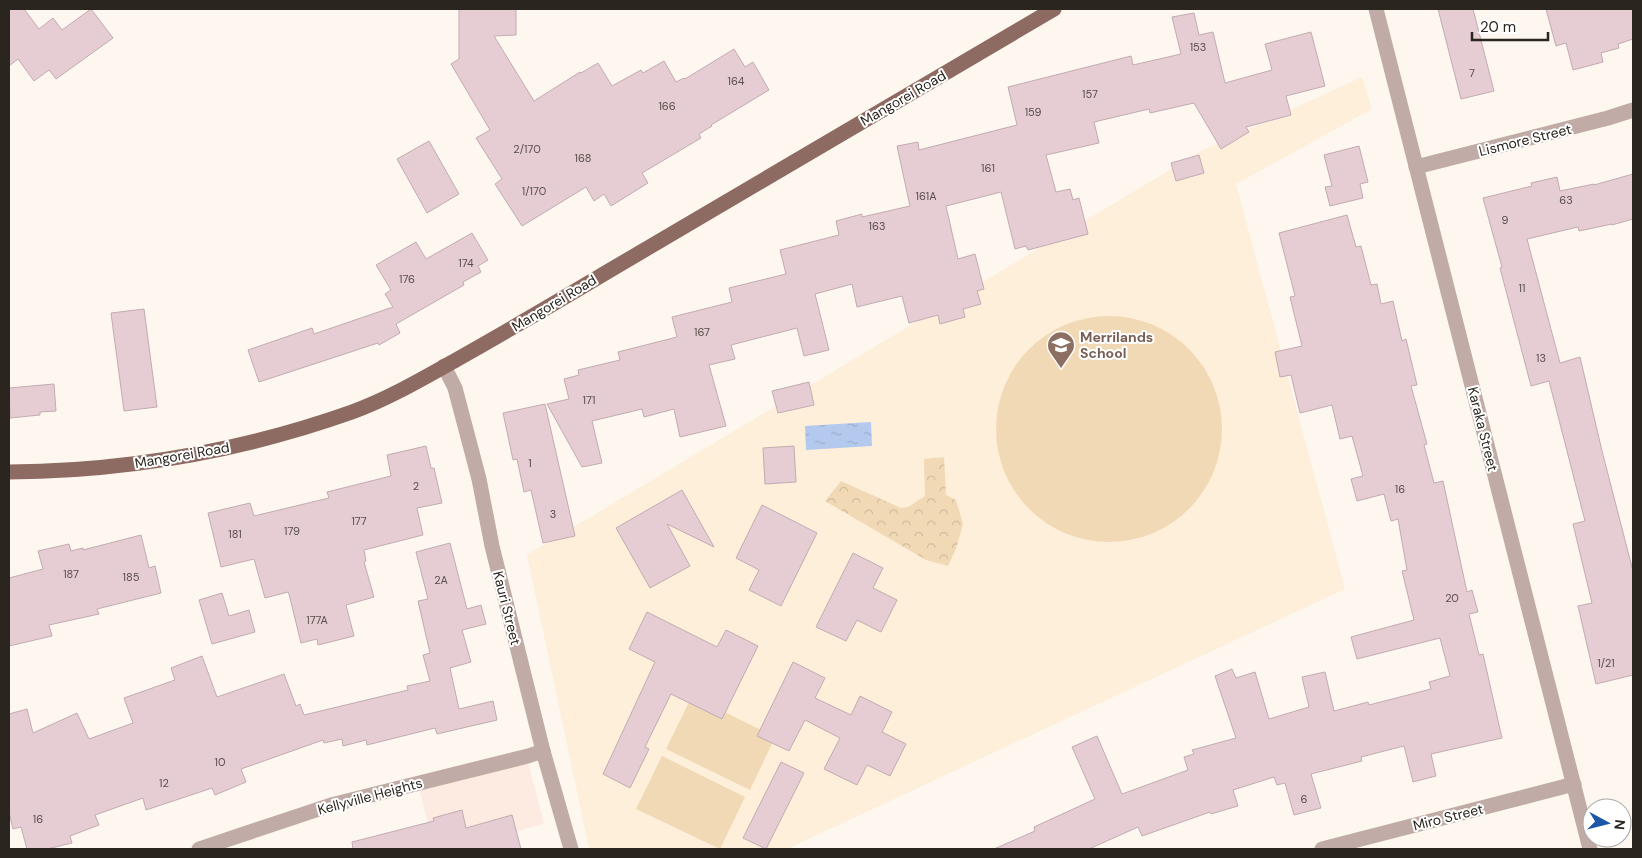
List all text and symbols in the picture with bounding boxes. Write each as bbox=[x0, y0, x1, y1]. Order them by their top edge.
scale bar bbox=[1472, 10, 1548, 42]
text: 20 m bbox=[1480, 17, 1516, 37]
house number: 153 bbox=[1190, 40, 1206, 54]
street label: Mangorei Road bbox=[857, 66, 949, 130]
house number: 7 bbox=[1469, 66, 1475, 80]
house number: 164 bbox=[727, 74, 745, 88]
house number: 157 bbox=[1082, 87, 1098, 101]
house number: 166 bbox=[658, 99, 676, 113]
house number: 159 bbox=[1025, 105, 1041, 119]
street label: Lismore Street bbox=[1477, 120, 1573, 160]
house number: 2/170 bbox=[513, 142, 541, 156]
house number: 168 bbox=[574, 151, 592, 165]
house number: 161 bbox=[981, 161, 995, 175]
house number: 1/170 bbox=[522, 184, 546, 198]
house number: 161A bbox=[915, 189, 937, 203]
house number: 63 bbox=[1559, 193, 1573, 207]
house number: 9 bbox=[1502, 213, 1509, 227]
house number: 163 bbox=[869, 219, 885, 233]
house number: 174 bbox=[458, 256, 474, 270]
street label: Mangorei Road bbox=[508, 271, 600, 335]
house number: 176 bbox=[399, 272, 415, 286]
house number: 11 bbox=[1519, 281, 1525, 295]
house number: 167 bbox=[694, 325, 710, 339]
place label: Merrilands School bbox=[1080, 328, 1153, 362]
school or university icon: Merrilands School bbox=[1046, 330, 1076, 369]
house number: 13 bbox=[1536, 351, 1546, 365]
street label: Karaka Street bbox=[1464, 385, 1502, 473]
house number: 171 bbox=[583, 393, 595, 407]
street label: Mangorei Road bbox=[133, 438, 231, 472]
house number: 1 bbox=[528, 456, 532, 470]
house number: 2 bbox=[413, 479, 419, 493]
house number: 16 bbox=[1395, 482, 1405, 496]
house number: 3 bbox=[550, 507, 556, 521]
house number: 177 bbox=[351, 514, 367, 528]
house number: 179 bbox=[284, 524, 300, 538]
house number: 181 bbox=[228, 527, 242, 541]
house number: 187 bbox=[63, 567, 79, 581]
street label: Kauri Street bbox=[489, 569, 525, 647]
house number: 185 bbox=[123, 570, 140, 584]
house number: 2A bbox=[434, 573, 448, 587]
house number: 20 bbox=[1445, 591, 1459, 605]
house number: 177A bbox=[306, 613, 328, 627]
house number: 1/21 bbox=[1597, 656, 1615, 670]
house number: 10 bbox=[215, 755, 225, 769]
street label: Kellyville Heights bbox=[316, 773, 424, 819]
house number: 12 bbox=[159, 776, 169, 790]
house number: 6 bbox=[1301, 792, 1308, 806]
north arrow bbox=[1582, 798, 1632, 848]
street label: Miro Street bbox=[1411, 800, 1485, 834]
house number: 16 bbox=[33, 812, 43, 826]
text: N bbox=[1610, 818, 1629, 831]

